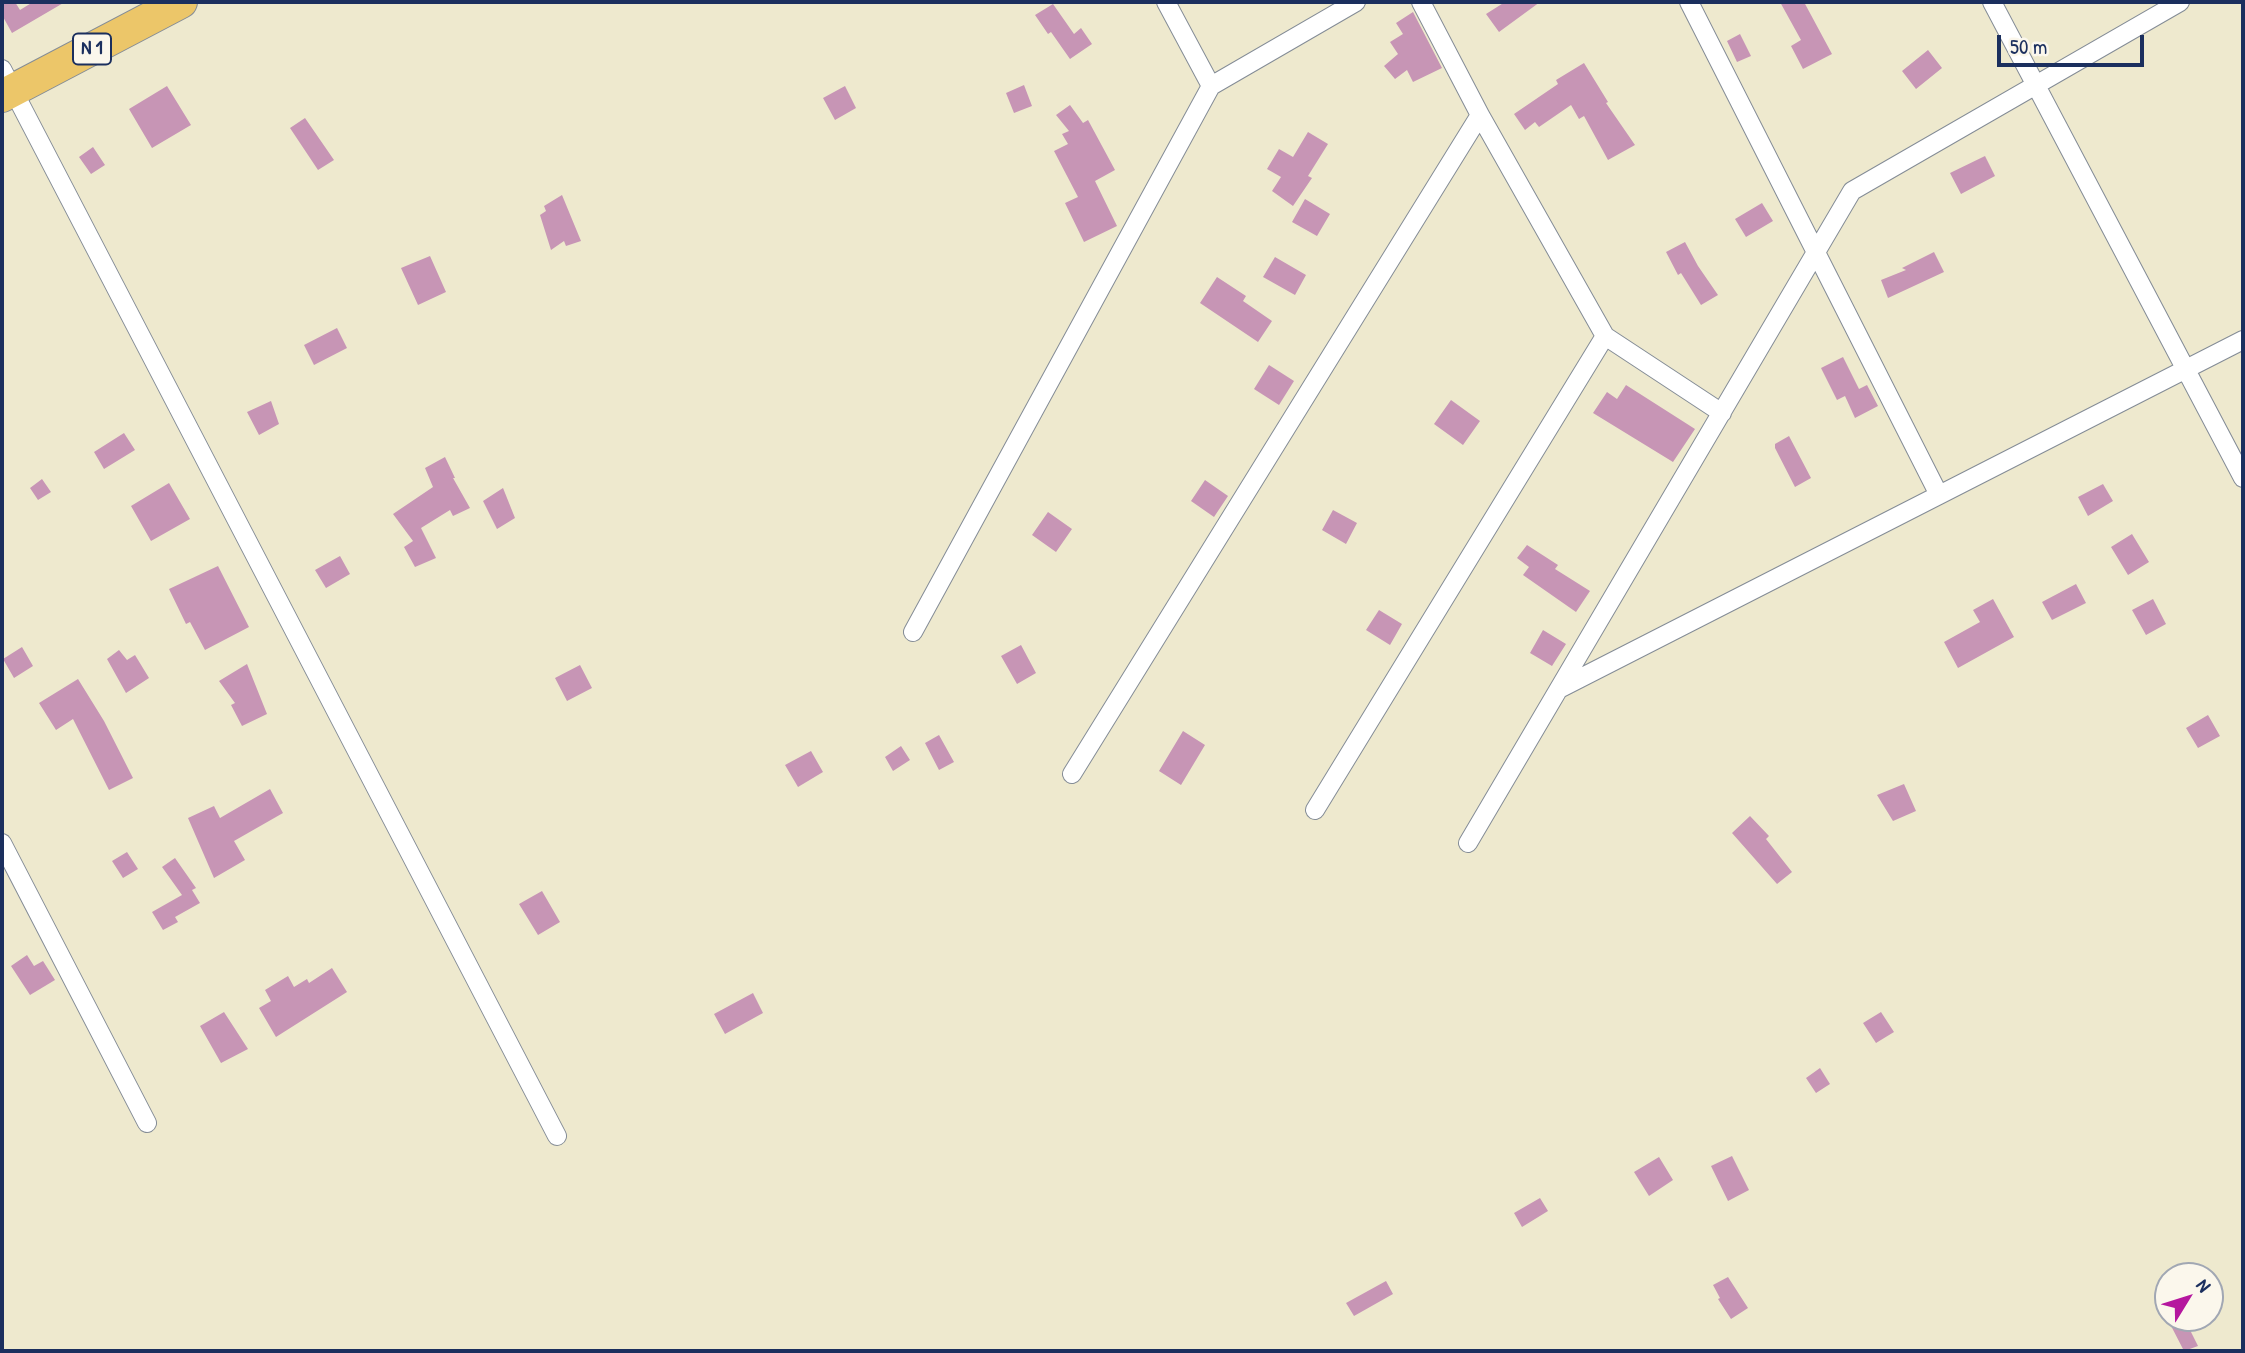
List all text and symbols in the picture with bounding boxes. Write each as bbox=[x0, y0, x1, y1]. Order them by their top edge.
scale bar bbox=[2000, 21, 2147, 65]
text: 50 m bbox=[2010, 32, 2047, 61]
road number: N 1 bbox=[73, 34, 111, 64]
north arrow bbox=[2154, 1262, 2224, 1332]
text: N bbox=[2191, 1273, 2217, 1297]

